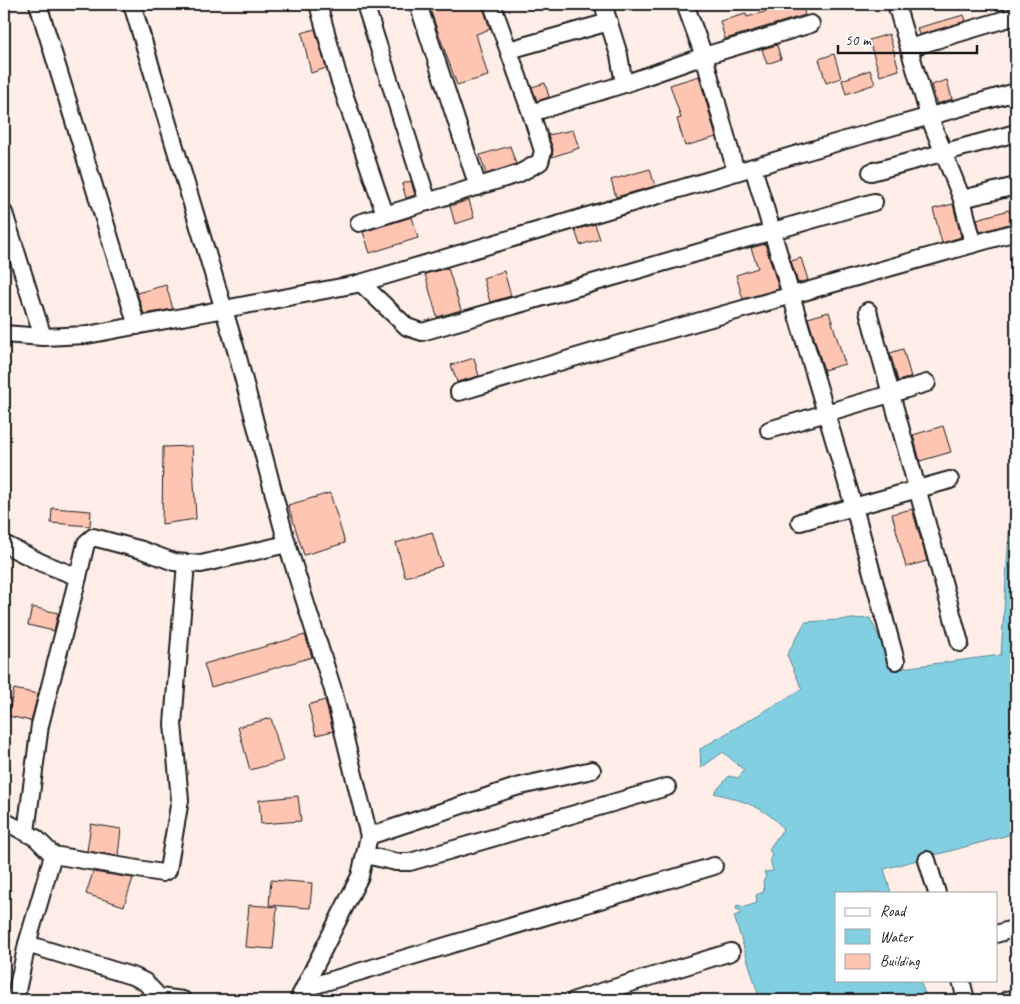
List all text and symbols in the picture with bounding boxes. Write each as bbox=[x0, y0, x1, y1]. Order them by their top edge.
scale bar bbox=[838, 22, 976, 54]
text: 50 m bbox=[845, 31, 872, 50]
legend bbox=[835, 892, 998, 982]
text: Road bbox=[880, 902, 907, 921]
text: Water bbox=[880, 928, 914, 947]
text: Building bbox=[880, 952, 920, 971]

